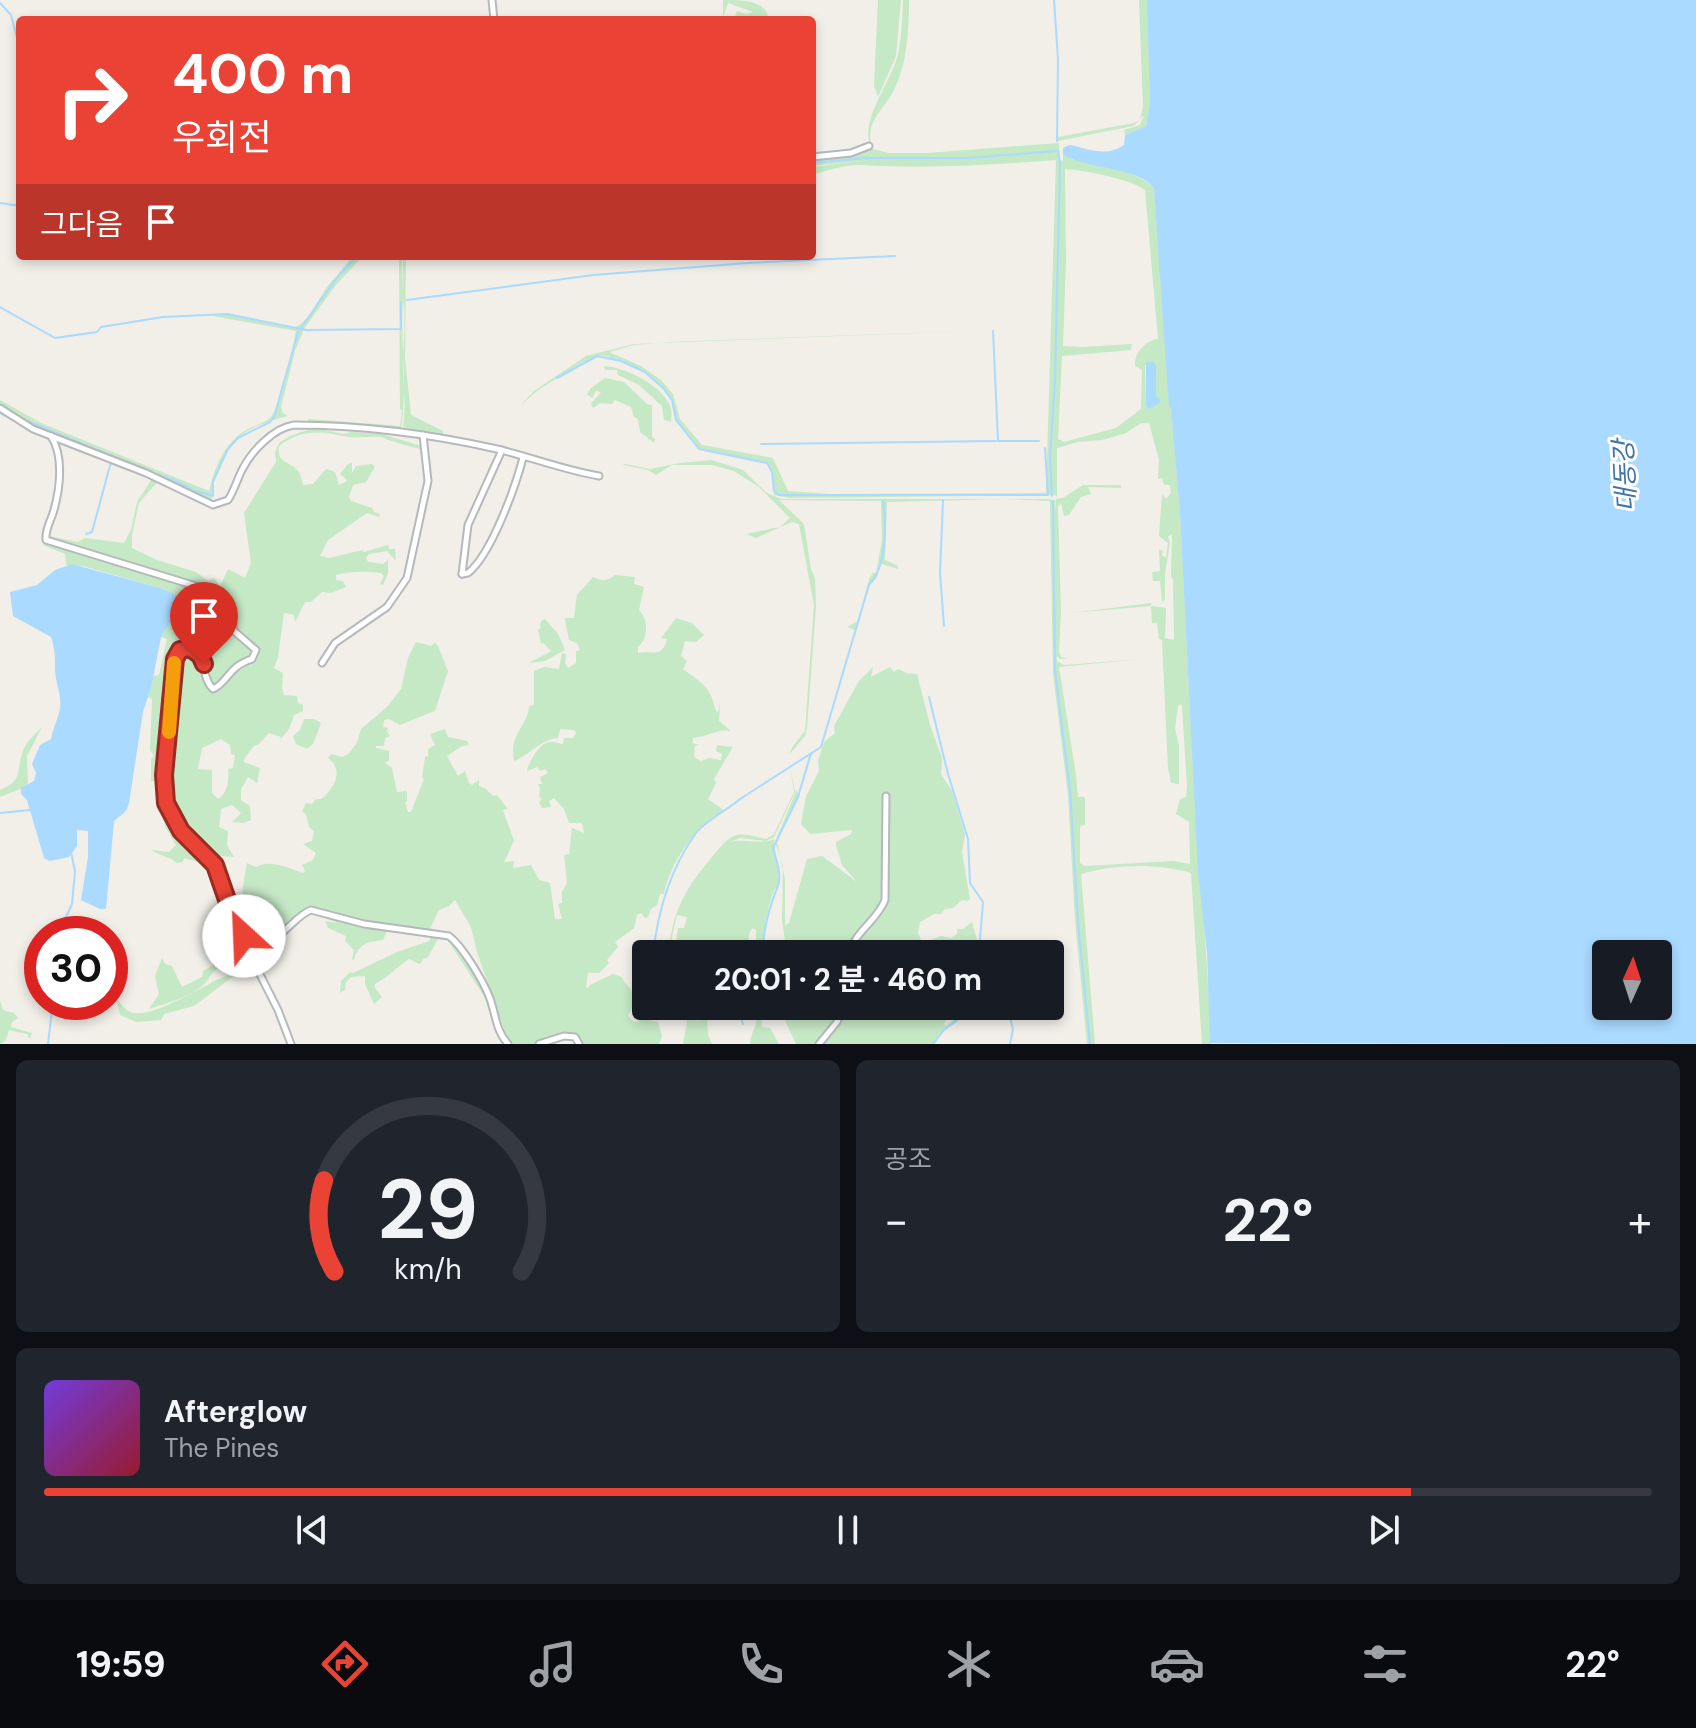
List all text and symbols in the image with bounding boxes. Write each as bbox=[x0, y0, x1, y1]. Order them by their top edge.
text: 400 m bbox=[172, 37, 353, 110]
icon: right bbox=[40, 48, 144, 152]
text: 우회전 bbox=[172, 114, 271, 161]
icon: arrive bbox=[139, 200, 183, 244]
text: 그다음 bbox=[40, 205, 123, 244]
water label: 대동강 bbox=[1606, 436, 1644, 513]
pin bbox=[170, 582, 238, 664]
icon: arrive bbox=[182, 594, 226, 638]
position arrow bbox=[202, 894, 286, 978]
speed limit sign: 30 bbox=[24, 916, 128, 1020]
north arrow bbox=[1592, 940, 1672, 1020]
map controls bbox=[1592, 940, 1672, 1020]
text: 20:01 · 2 분 · 460 m bbox=[714, 960, 982, 999]
text: 공조 bbox=[884, 1142, 932, 1176]
text: 29 bbox=[378, 1155, 478, 1264]
text: 22° bbox=[1222, 1181, 1314, 1260]
text: − bbox=[884, 1192, 908, 1250]
text: + bbox=[1628, 1192, 1652, 1250]
text: km/h bbox=[394, 1251, 462, 1288]
text: Afterglow bbox=[164, 1392, 307, 1431]
text: The Pines bbox=[164, 1431, 279, 1465]
icon: previous bbox=[290, 1508, 334, 1552]
icon: pause bbox=[826, 1508, 870, 1552]
icon: next bbox=[1362, 1508, 1406, 1552]
icon: directions bbox=[317, 1636, 373, 1692]
icon: music bbox=[525, 1636, 581, 1692]
icon: phone bbox=[733, 1636, 789, 1692]
icon: climate bbox=[941, 1636, 997, 1692]
icon: car bbox=[1149, 1636, 1205, 1692]
icon: filters bbox=[1357, 1636, 1413, 1692]
text: 19:59 bbox=[76, 1641, 166, 1688]
text: 22° bbox=[1565, 1641, 1620, 1688]

